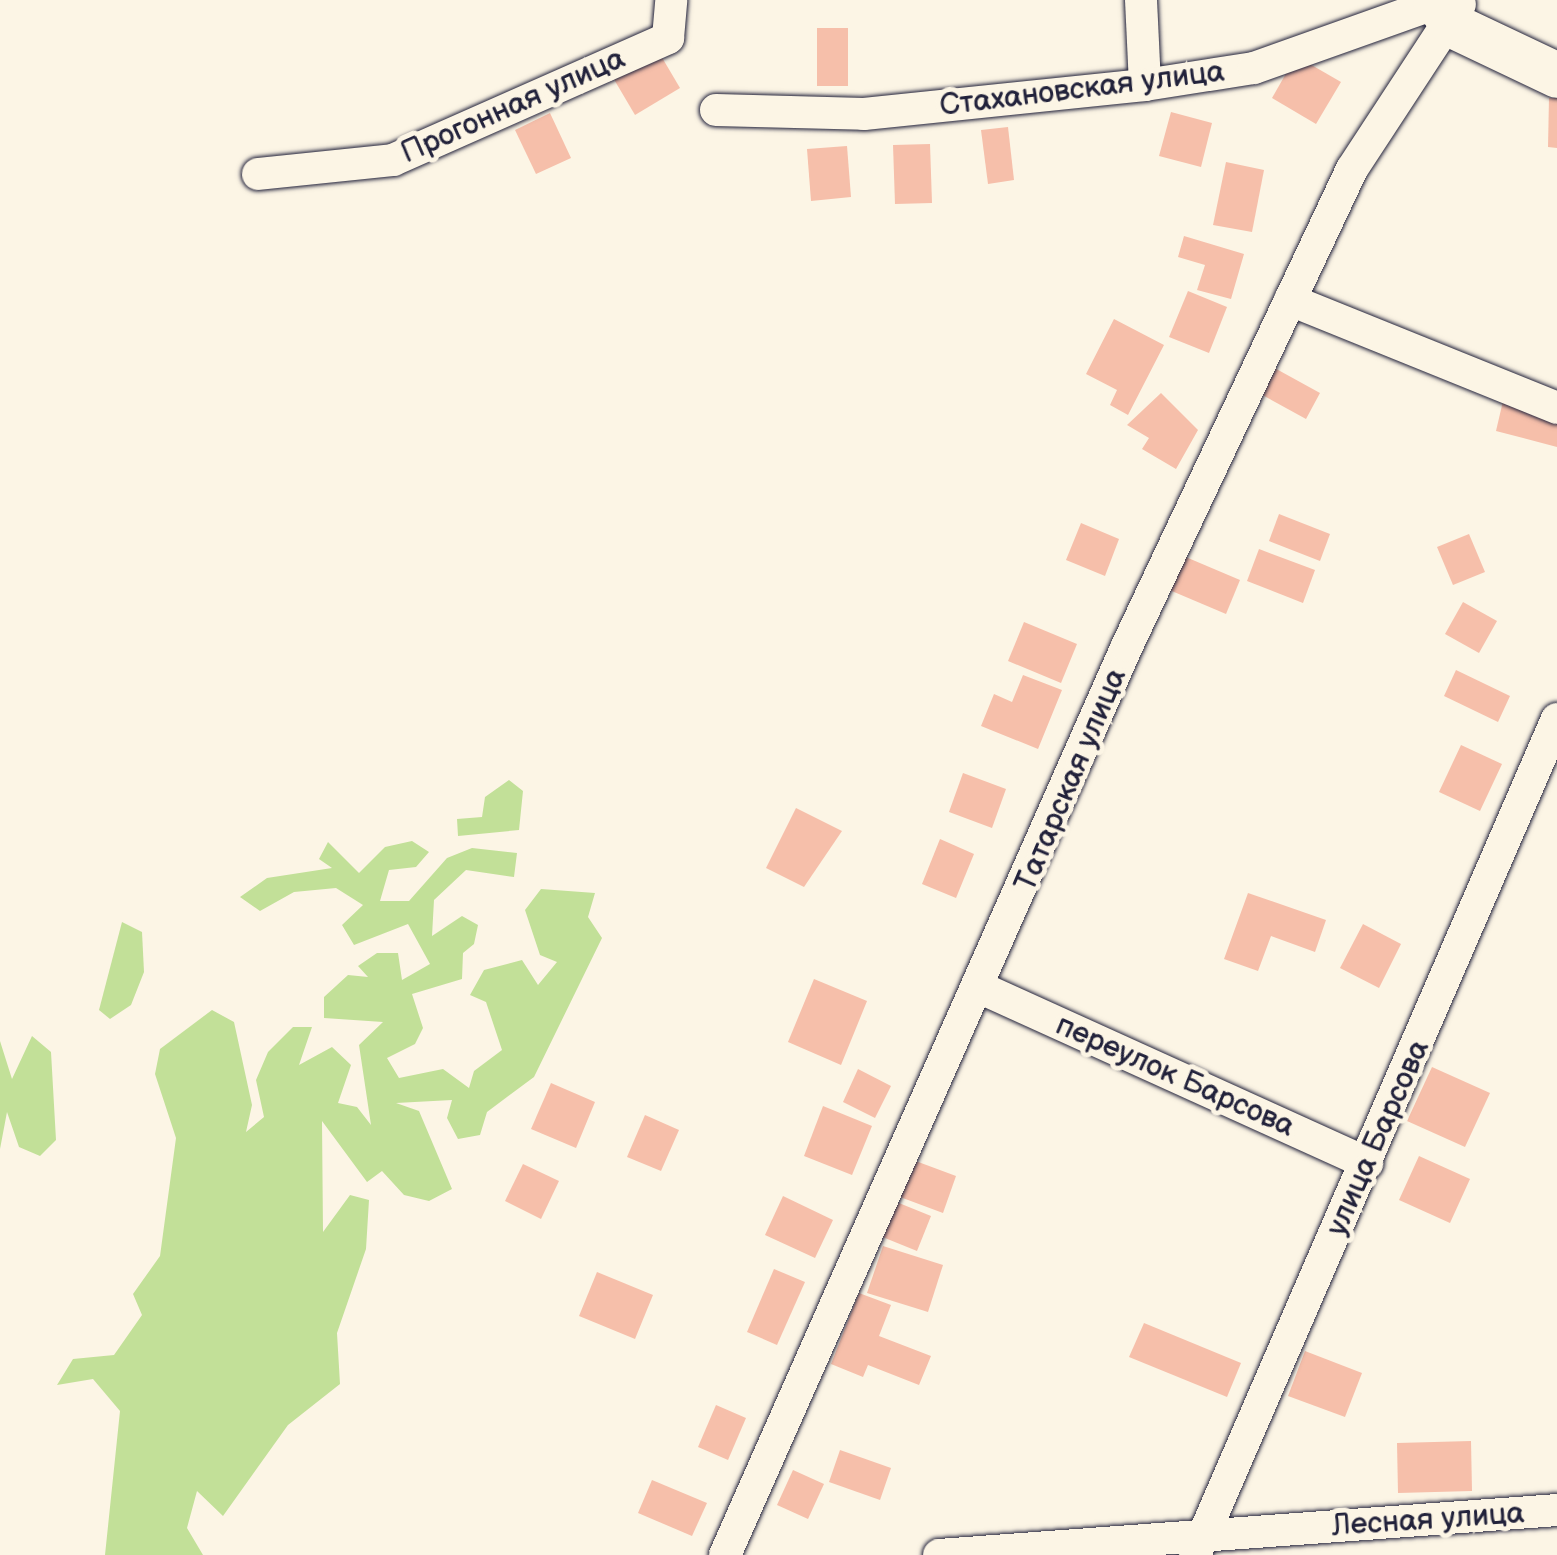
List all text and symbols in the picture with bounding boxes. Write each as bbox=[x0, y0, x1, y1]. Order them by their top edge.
street label: Прогонная улица bbox=[396, 41, 630, 171]
street label: Стахановская улица bbox=[938, 54, 1226, 124]
street label: Татарская улица bbox=[1008, 663, 1134, 897]
street label: переулок Барсова bbox=[1050, 1007, 1300, 1145]
street label: улица Барсова bbox=[1319, 1035, 1437, 1241]
street label: Лесная улица bbox=[1330, 1495, 1526, 1545]

